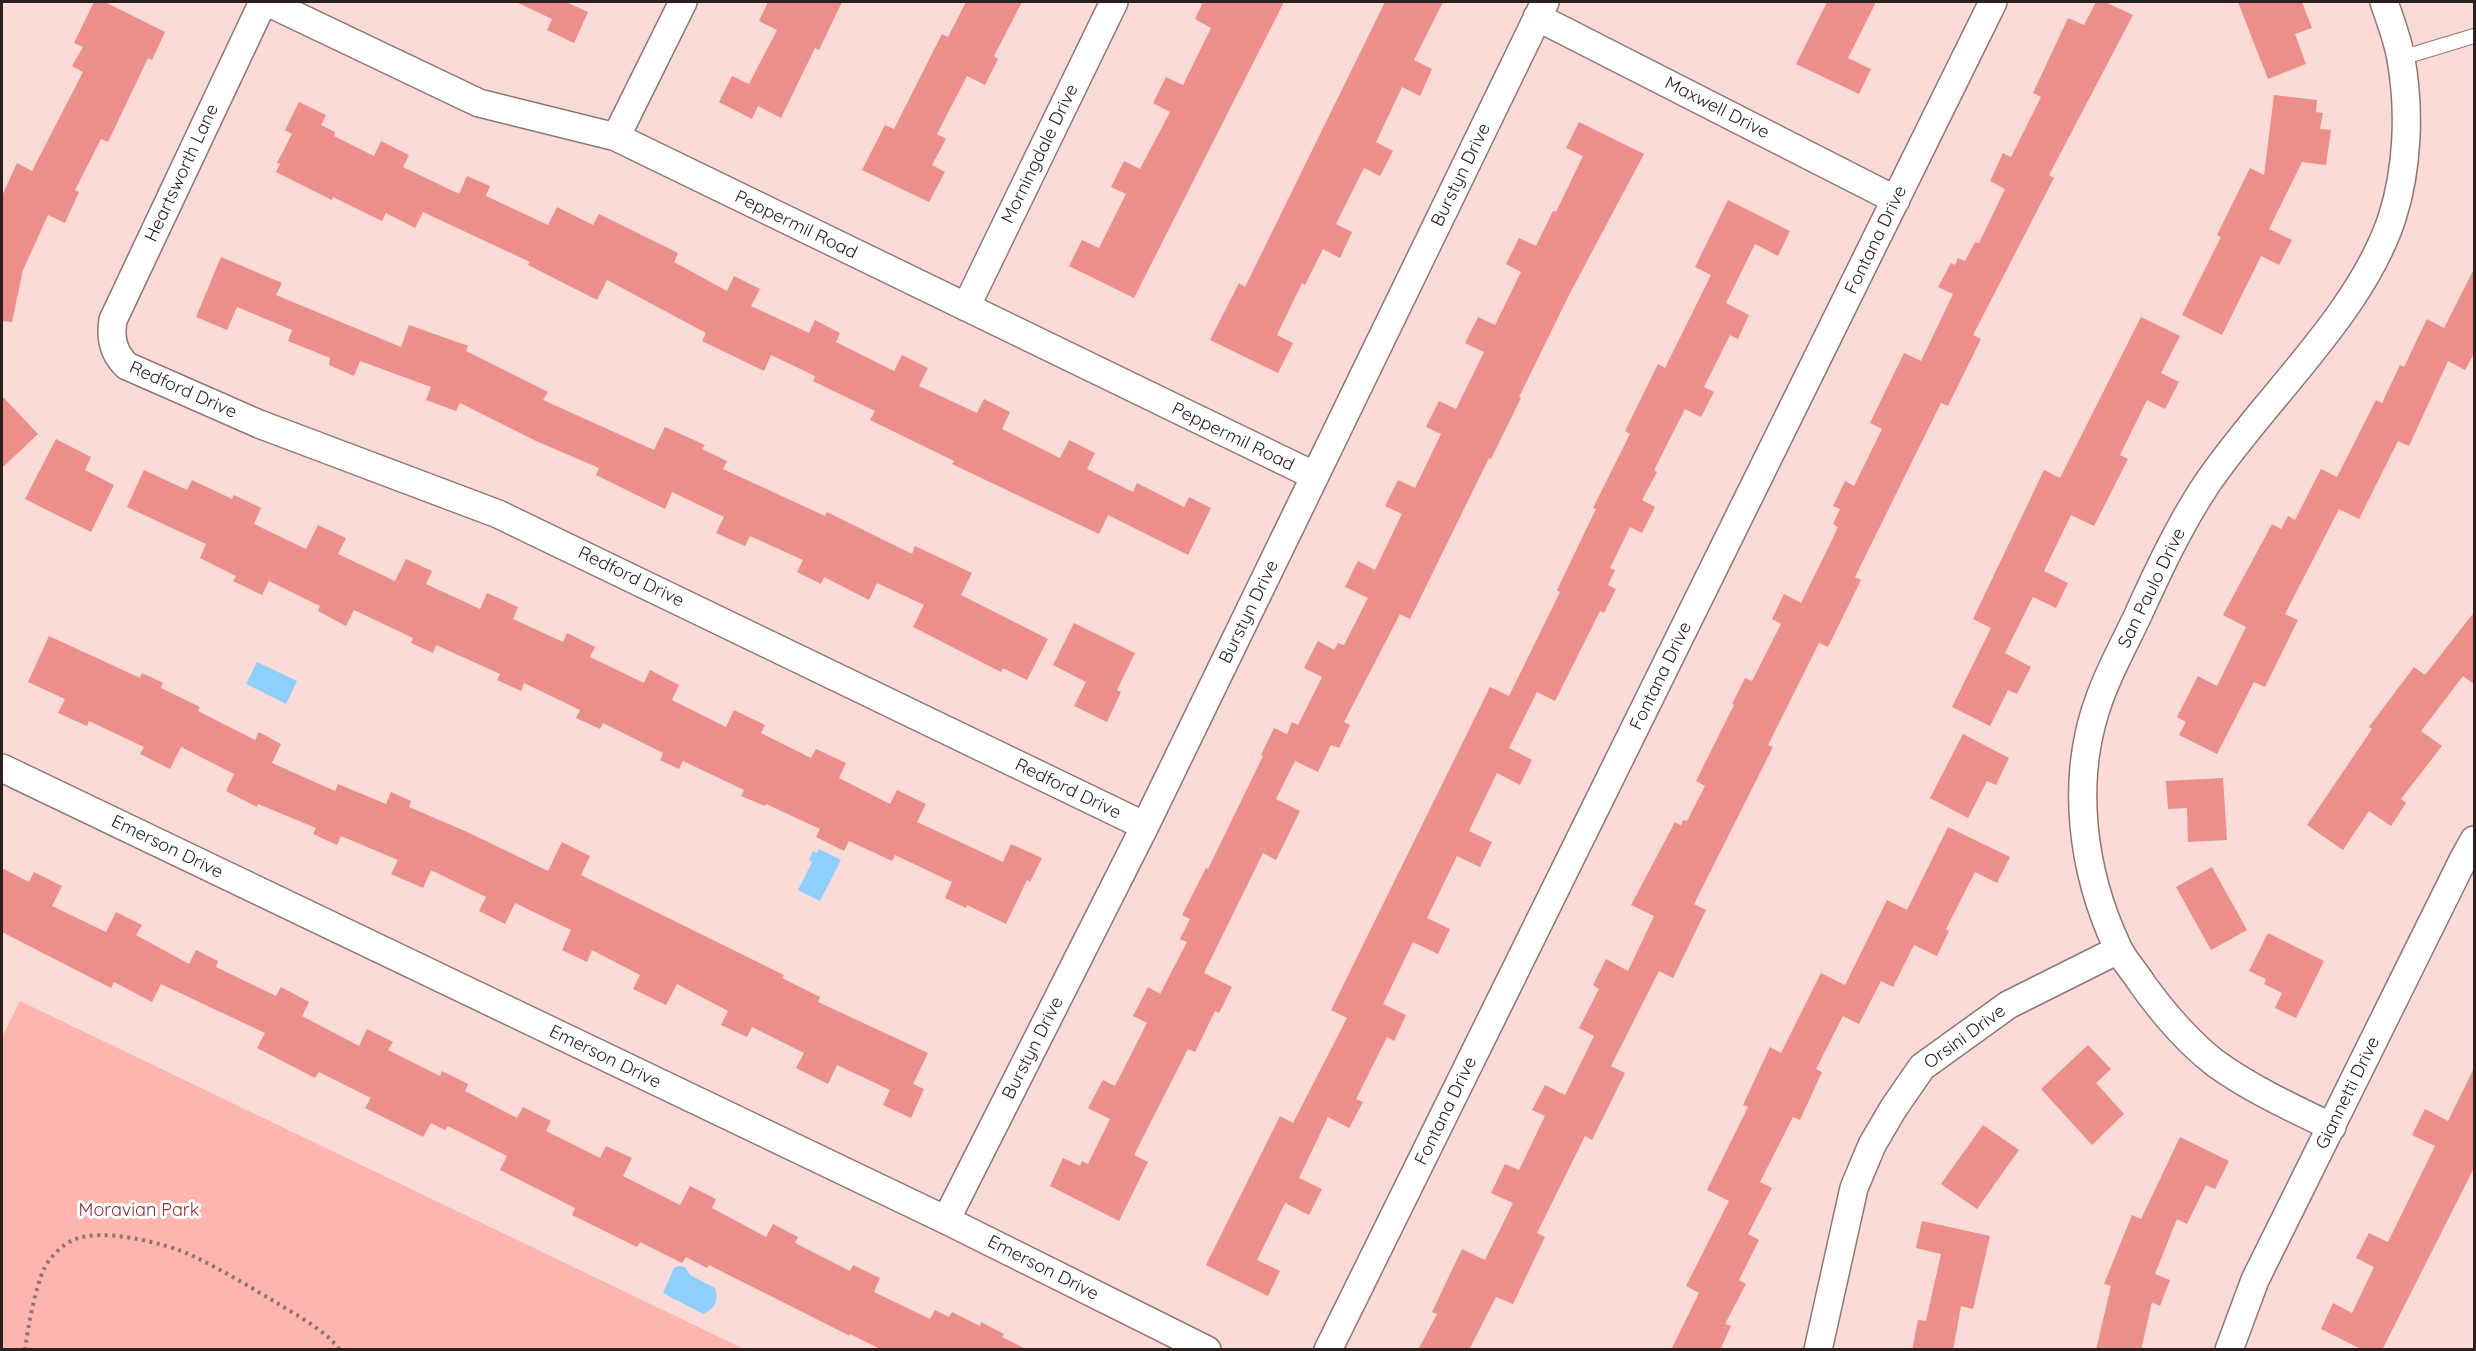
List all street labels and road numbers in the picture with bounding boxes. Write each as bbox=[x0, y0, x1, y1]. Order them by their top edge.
street label: Maxwell Drive bbox=[1661, 72, 1773, 144]
street label: Morningdale Drive bbox=[997, 81, 1083, 227]
street label: Heartsworth Lane bbox=[141, 101, 223, 245]
street label: Burstyn Drive bbox=[1427, 120, 1495, 230]
street label: Fontana Drive bbox=[1840, 182, 1912, 298]
street label: Peppermil Road bbox=[731, 186, 861, 264]
street label: Redford Drive bbox=[126, 357, 240, 423]
street label: Peppermil Road bbox=[1168, 398, 1298, 476]
street label: San Paulo Drive bbox=[2114, 524, 2190, 652]
street label: Redford Drive bbox=[574, 542, 688, 612]
street label: Burstyn Drive bbox=[1215, 557, 1283, 667]
street label: Fontana Drive bbox=[1625, 618, 1697, 734]
street label: Redford Drive bbox=[1011, 754, 1125, 824]
street label: Emerson Drive bbox=[108, 811, 226, 883]
street label: Burstyn Drive bbox=[998, 993, 1068, 1103]
street label: Orsini Drive bbox=[1920, 1000, 2010, 1074]
street label: Emerson Drive bbox=[546, 1021, 664, 1093]
street label: Giannetti Drive bbox=[2311, 1033, 2385, 1153]
street label: Fontana Drive bbox=[1410, 1053, 1482, 1169]
street label: Emerson Drive bbox=[984, 1231, 1102, 1305]

